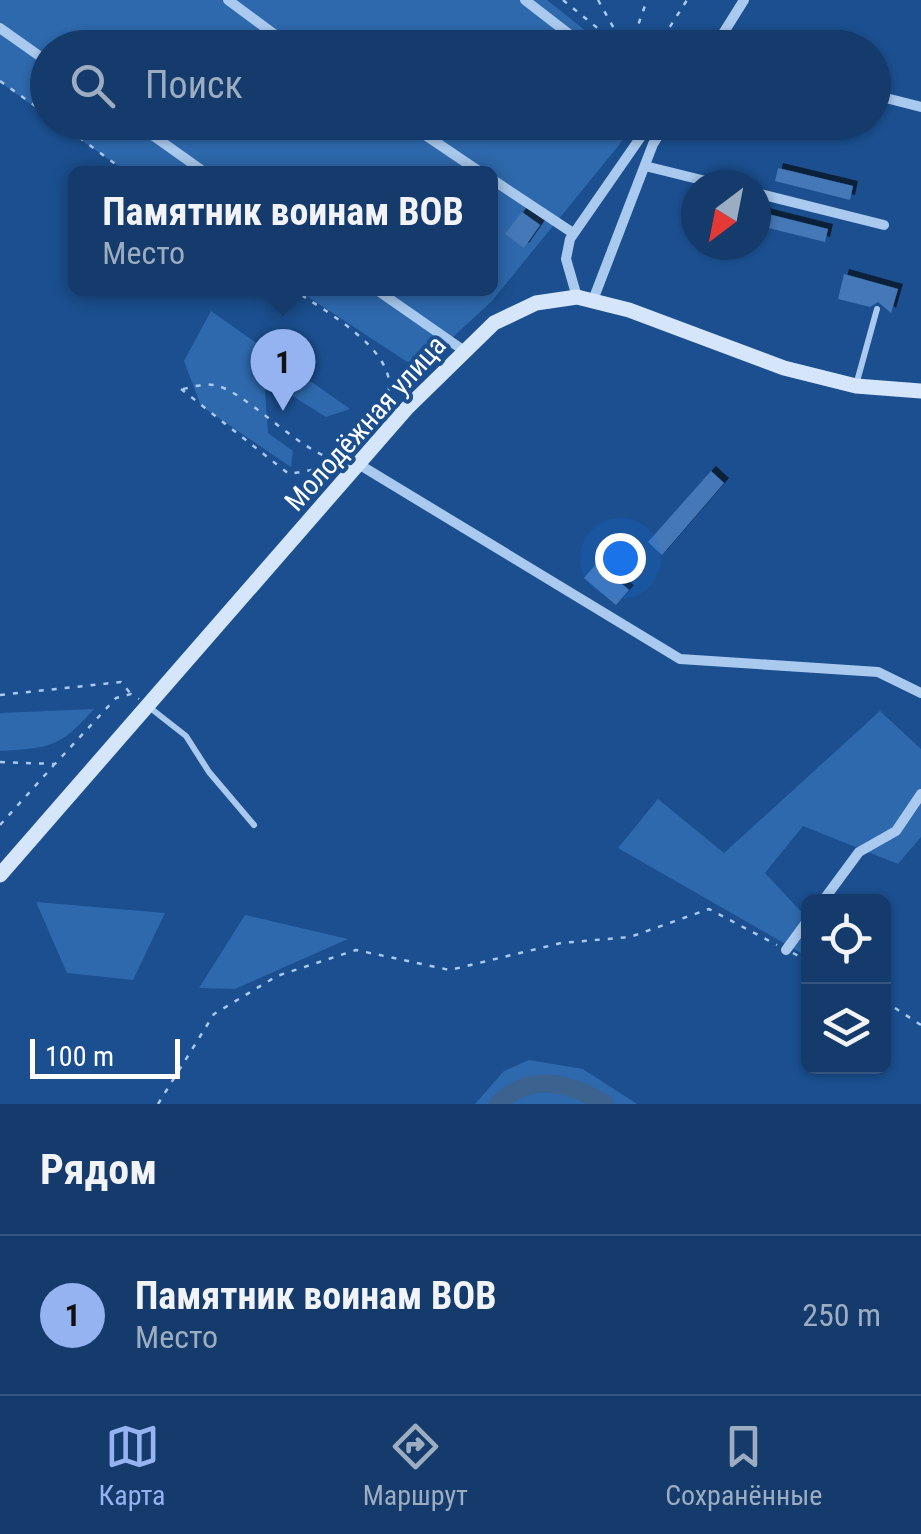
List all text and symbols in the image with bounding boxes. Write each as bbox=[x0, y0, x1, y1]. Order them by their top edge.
search box bbox=[30, 30, 891, 140]
icon: search bbox=[65, 58, 120, 113]
text: Поиск bbox=[145, 63, 243, 107]
popup bbox=[68, 166, 498, 296]
north arrow bbox=[681, 170, 771, 260]
text: Памятник воинам ВОВ bbox=[102, 190, 464, 234]
text: Место bbox=[102, 234, 185, 272]
pin: 1 bbox=[250, 328, 316, 411]
street label: Молодёжная улица bbox=[278, 329, 453, 518]
your location bbox=[595, 533, 646, 584]
map controls bbox=[801, 894, 891, 1074]
button: locate bbox=[801, 894, 891, 984]
button: layers bbox=[801, 984, 891, 1074]
scale bar bbox=[30, 1034, 180, 1078]
text: 100 m bbox=[45, 1040, 114, 1073]
text: Рядом bbox=[40, 1145, 157, 1194]
text: Памятник воинам ВОВ bbox=[135, 1274, 497, 1318]
text: 1 bbox=[64, 1296, 81, 1334]
text: 250 m bbox=[802, 1296, 881, 1334]
text: Место bbox=[135, 1318, 218, 1356]
tab: Карта bbox=[99, 1419, 166, 1512]
tab: Маршрут bbox=[363, 1419, 468, 1512]
tab: Сохранённые bbox=[665, 1419, 822, 1512]

